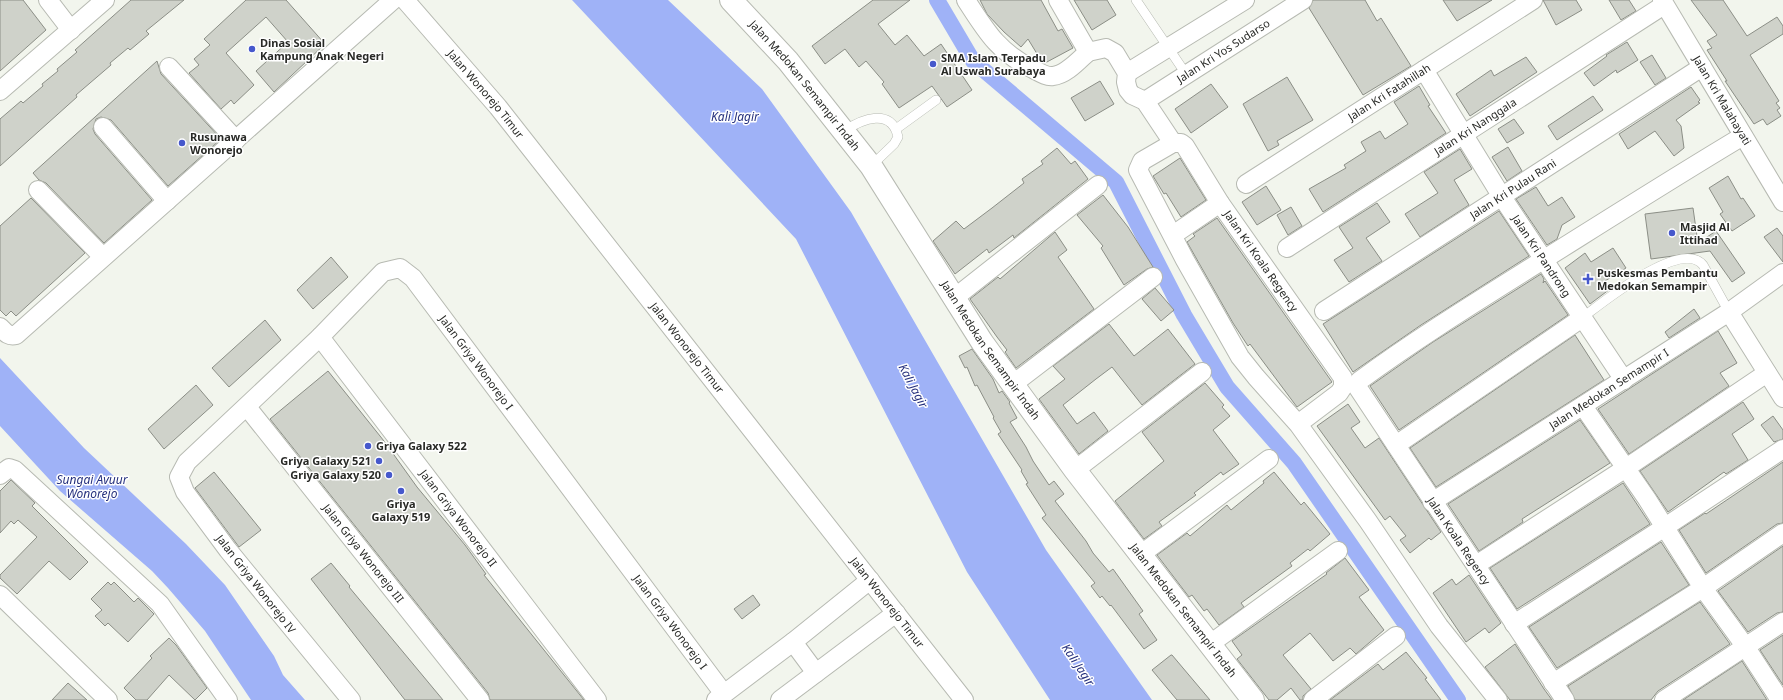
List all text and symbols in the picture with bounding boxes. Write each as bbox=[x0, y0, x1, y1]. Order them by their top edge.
street label: Jalan Kri Yos Sudarso bbox=[1173, 15, 1273, 86]
street label: Jalan Medokan Semampir Indah bbox=[746, 16, 864, 153]
place label: Dinas Sosial Kampung Anak Negeri bbox=[260, 35, 384, 63]
marker: Dinas Sosial Kampung Anak Negeri bbox=[247, 44, 257, 54]
street label: Jalan Wonorejo Timur bbox=[444, 45, 528, 142]
place label: SMA Islam Terpadu Al Uswah Surabaya bbox=[941, 50, 1046, 78]
street label: Jalan Kri Malahayati bbox=[1689, 52, 1755, 148]
marker: SMA Islam Terpadu Al Uswah Surabaya bbox=[928, 59, 938, 69]
street label: Jalan Kri Fatahillah bbox=[1344, 60, 1433, 124]
street label: Jalan Kri Nanggala bbox=[1430, 94, 1519, 159]
water label: Kali Jagir bbox=[711, 108, 760, 125]
place label: Rusunawa Wonorejo bbox=[190, 129, 247, 157]
marker: Rusunawa Wonorejo bbox=[177, 138, 187, 148]
street label: Jalan Kri Pulau Rani bbox=[1466, 155, 1559, 222]
street label: Jalan Kri Koala Regency bbox=[1220, 206, 1302, 315]
street label: Jalan Kri Pandrong bbox=[1508, 211, 1575, 300]
place label: Masjid Al Ittihad bbox=[1680, 219, 1730, 247]
marker: Masjid Al Ittihad bbox=[1667, 228, 1677, 238]
place label: Puskesmas Pembantu Medokan Semampir bbox=[1597, 265, 1718, 293]
marker: Puskesmas Pembantu Medokan Semampir bbox=[1582, 273, 1594, 285]
street label: Jalan Medokan Semampir Indah bbox=[938, 277, 1044, 422]
street label: Jalan Wonorejo Timur bbox=[647, 298, 728, 396]
street label: Jalan Griya Wonorejo I bbox=[436, 311, 517, 413]
street label: Jalan Medokan Semampir I bbox=[1545, 344, 1671, 433]
water label: Kali Jagir bbox=[895, 361, 933, 412]
place label: Griya Galaxy 522 bbox=[376, 438, 467, 453]
marker: Griya Galaxy 522 bbox=[363, 441, 373, 451]
place label: Griya Galaxy 521 bbox=[280, 453, 371, 468]
marker: Griya Galaxy 521 bbox=[374, 456, 384, 466]
street label: Jalan Griya Wonorejo II bbox=[416, 466, 501, 570]
place label: Griya Galaxy 520 bbox=[290, 467, 381, 482]
marker: Griya Galaxy 520 bbox=[384, 470, 394, 480]
water label: Sungai Avuur Wonorejo bbox=[57, 471, 129, 502]
marker: Griya Galaxy 519 bbox=[396, 486, 406, 496]
street label: Jalan Koala Regency bbox=[1424, 493, 1495, 588]
place label: Griya Galaxy 519 bbox=[372, 496, 430, 524]
street label: Jalan Griya Wonorejo III bbox=[319, 500, 408, 606]
street label: Jalan Griya Wonorejo IV bbox=[213, 531, 300, 636]
street label: Jalan Medokan Semampir Indah bbox=[1127, 539, 1241, 680]
street label: Jalan Wonorejo Timur bbox=[847, 553, 928, 651]
street label: Jalan Griya Wonorejo I bbox=[630, 571, 711, 673]
water label: Kali Jagir bbox=[1058, 640, 1100, 690]

